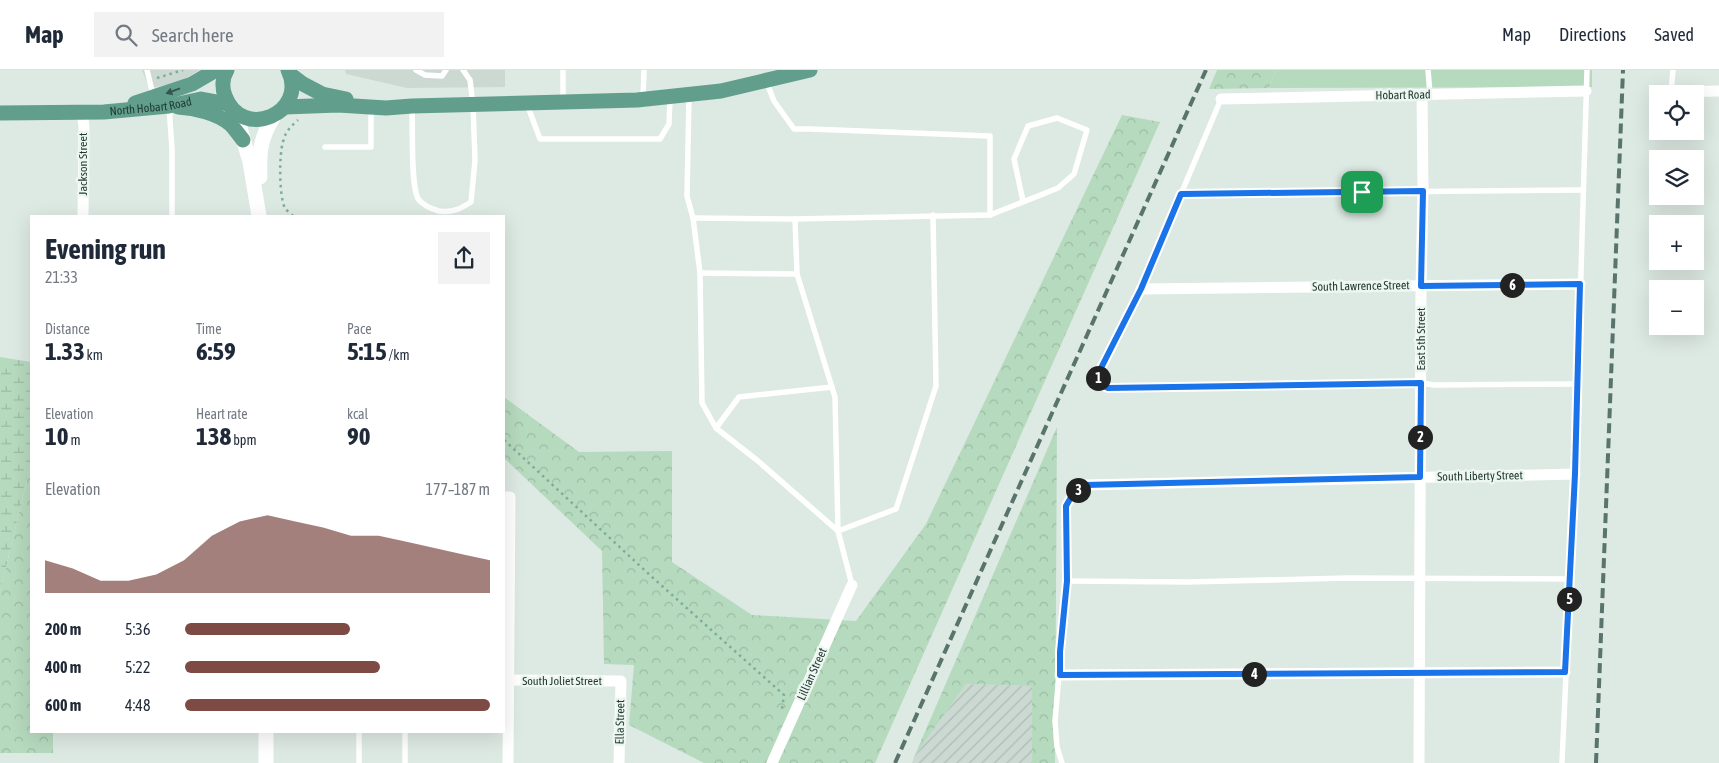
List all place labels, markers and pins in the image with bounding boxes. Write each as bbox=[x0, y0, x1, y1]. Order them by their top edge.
pin bbox=[1341, 171, 1383, 213]
pin: 6 bbox=[1500, 272, 1524, 298]
pin: 1 bbox=[1086, 366, 1110, 390]
pin: 2 bbox=[1408, 424, 1432, 450]
pin: 3 bbox=[1066, 478, 1090, 502]
pin: 5 bbox=[1556, 586, 1582, 612]
pin: 4 bbox=[1242, 662, 1266, 686]

